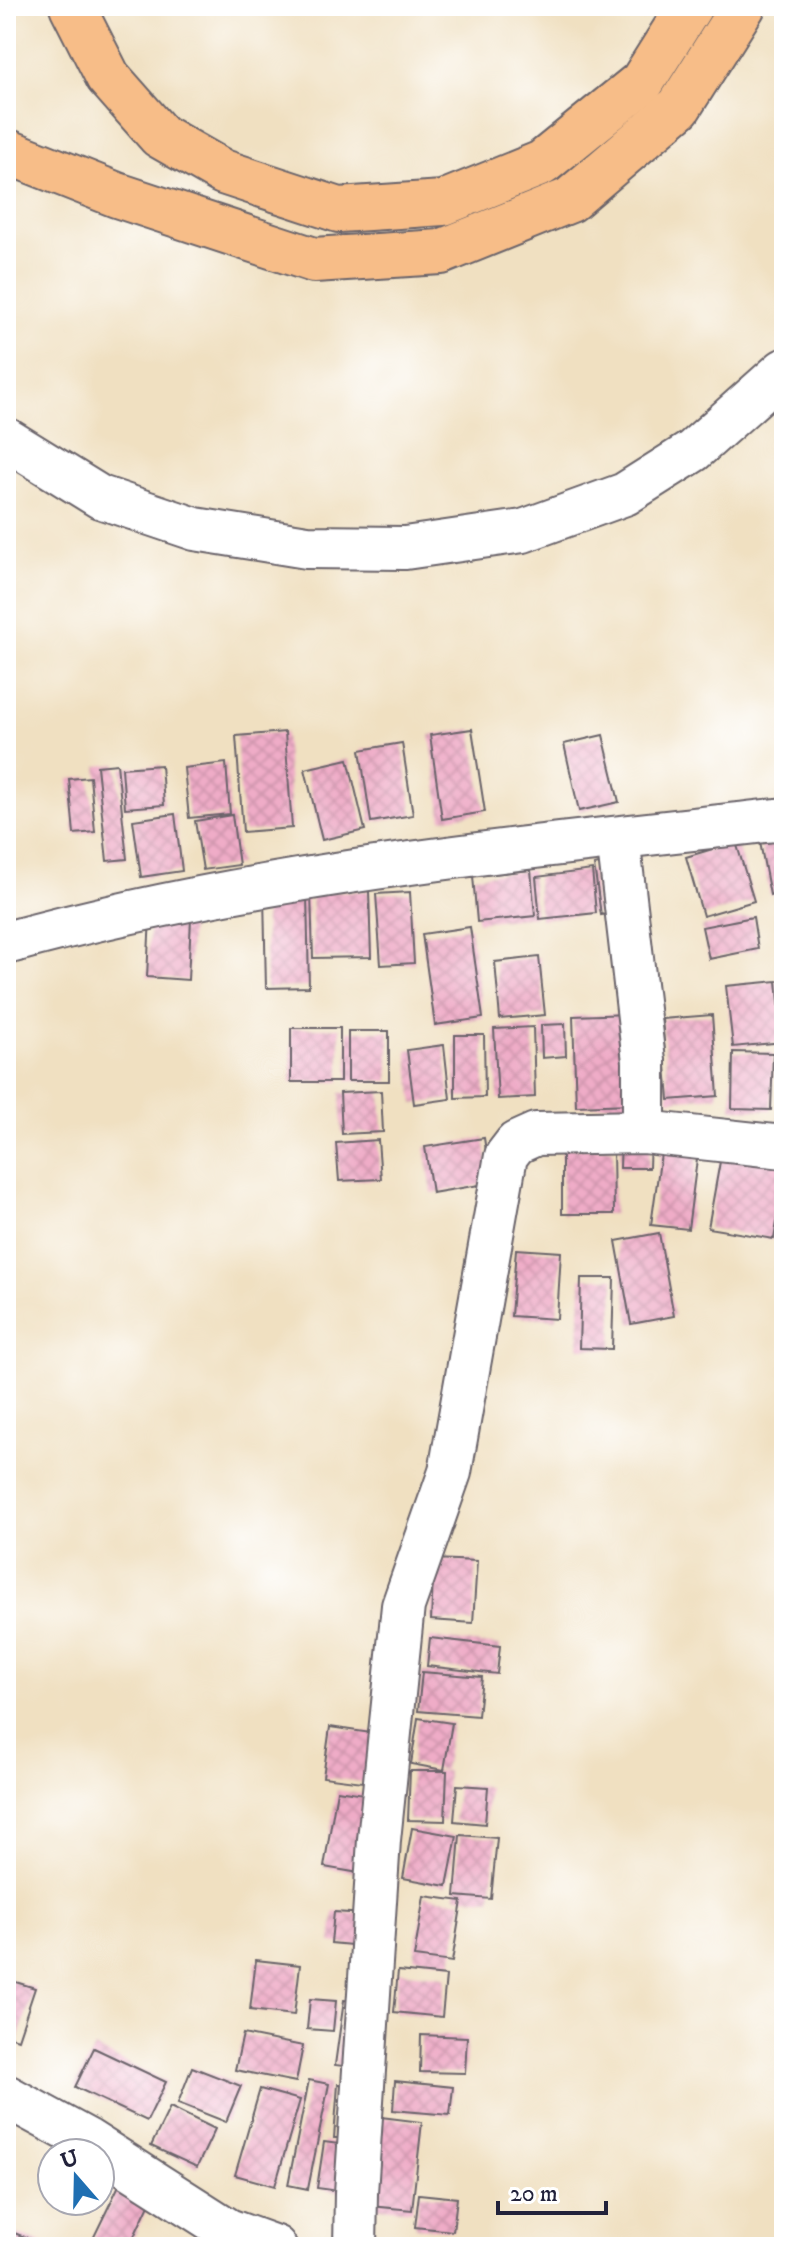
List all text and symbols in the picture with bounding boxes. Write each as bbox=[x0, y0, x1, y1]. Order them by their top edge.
north arrow bbox=[36, 2137, 116, 2217]
text: U bbox=[57, 2144, 82, 2175]
scale bar bbox=[498, 2165, 606, 2215]
text: 20 m bbox=[510, 2179, 558, 2209]

